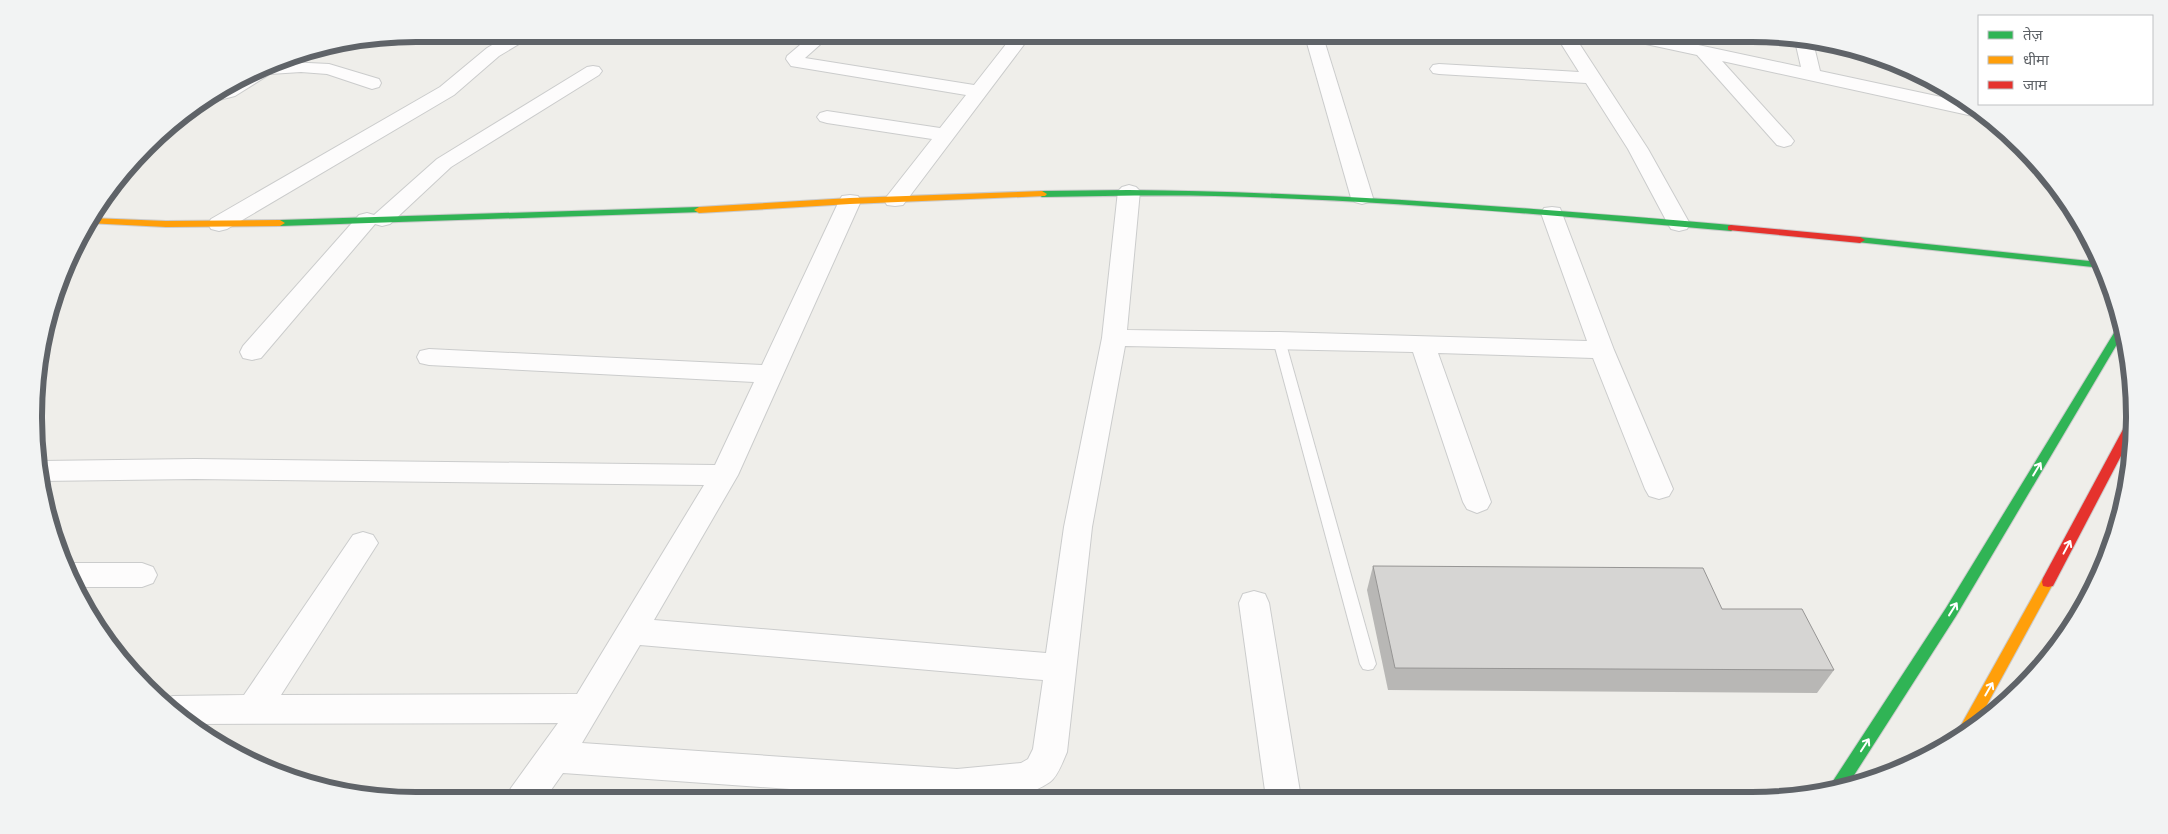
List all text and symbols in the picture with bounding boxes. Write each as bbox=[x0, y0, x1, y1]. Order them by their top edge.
legend bbox=[1978, 15, 2153, 105]
text: तेज़ bbox=[2023, 26, 2044, 44]
text: धीमा bbox=[2023, 51, 2050, 69]
text: जाम bbox=[2023, 76, 2048, 94]
one-way arrow bbox=[2033, 463, 2043, 477]
one-way arrow bbox=[2062, 539, 2072, 554]
one-way arrow bbox=[1949, 602, 1959, 616]
one-way arrow bbox=[1984, 682, 1994, 696]
one-way arrow bbox=[1860, 738, 1870, 752]

